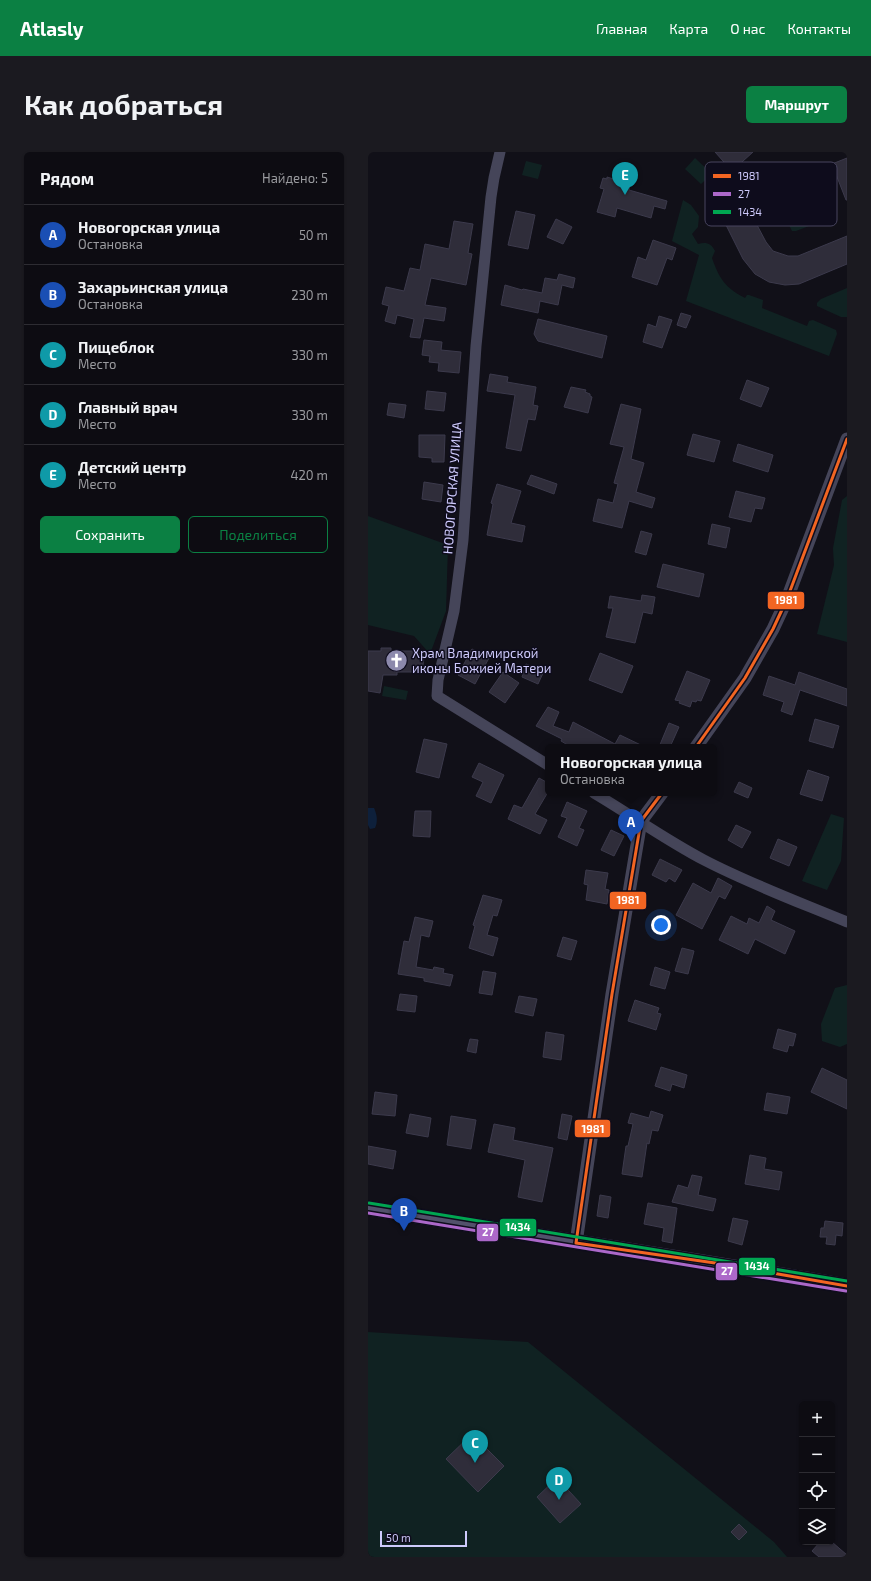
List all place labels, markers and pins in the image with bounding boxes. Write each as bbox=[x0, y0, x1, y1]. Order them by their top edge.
pin: E bbox=[612, 162, 638, 195]
place label: Храм Владимирской иконы Божией Матери bbox=[412, 645, 552, 676]
church icon: Храм Владимирской иконы Божией Матери bbox=[383, 647, 409, 673]
pin: A bbox=[618, 809, 644, 842]
pin: B bbox=[391, 1198, 417, 1231]
pin: C bbox=[462, 1430, 488, 1463]
pin: D bbox=[546, 1467, 572, 1500]

